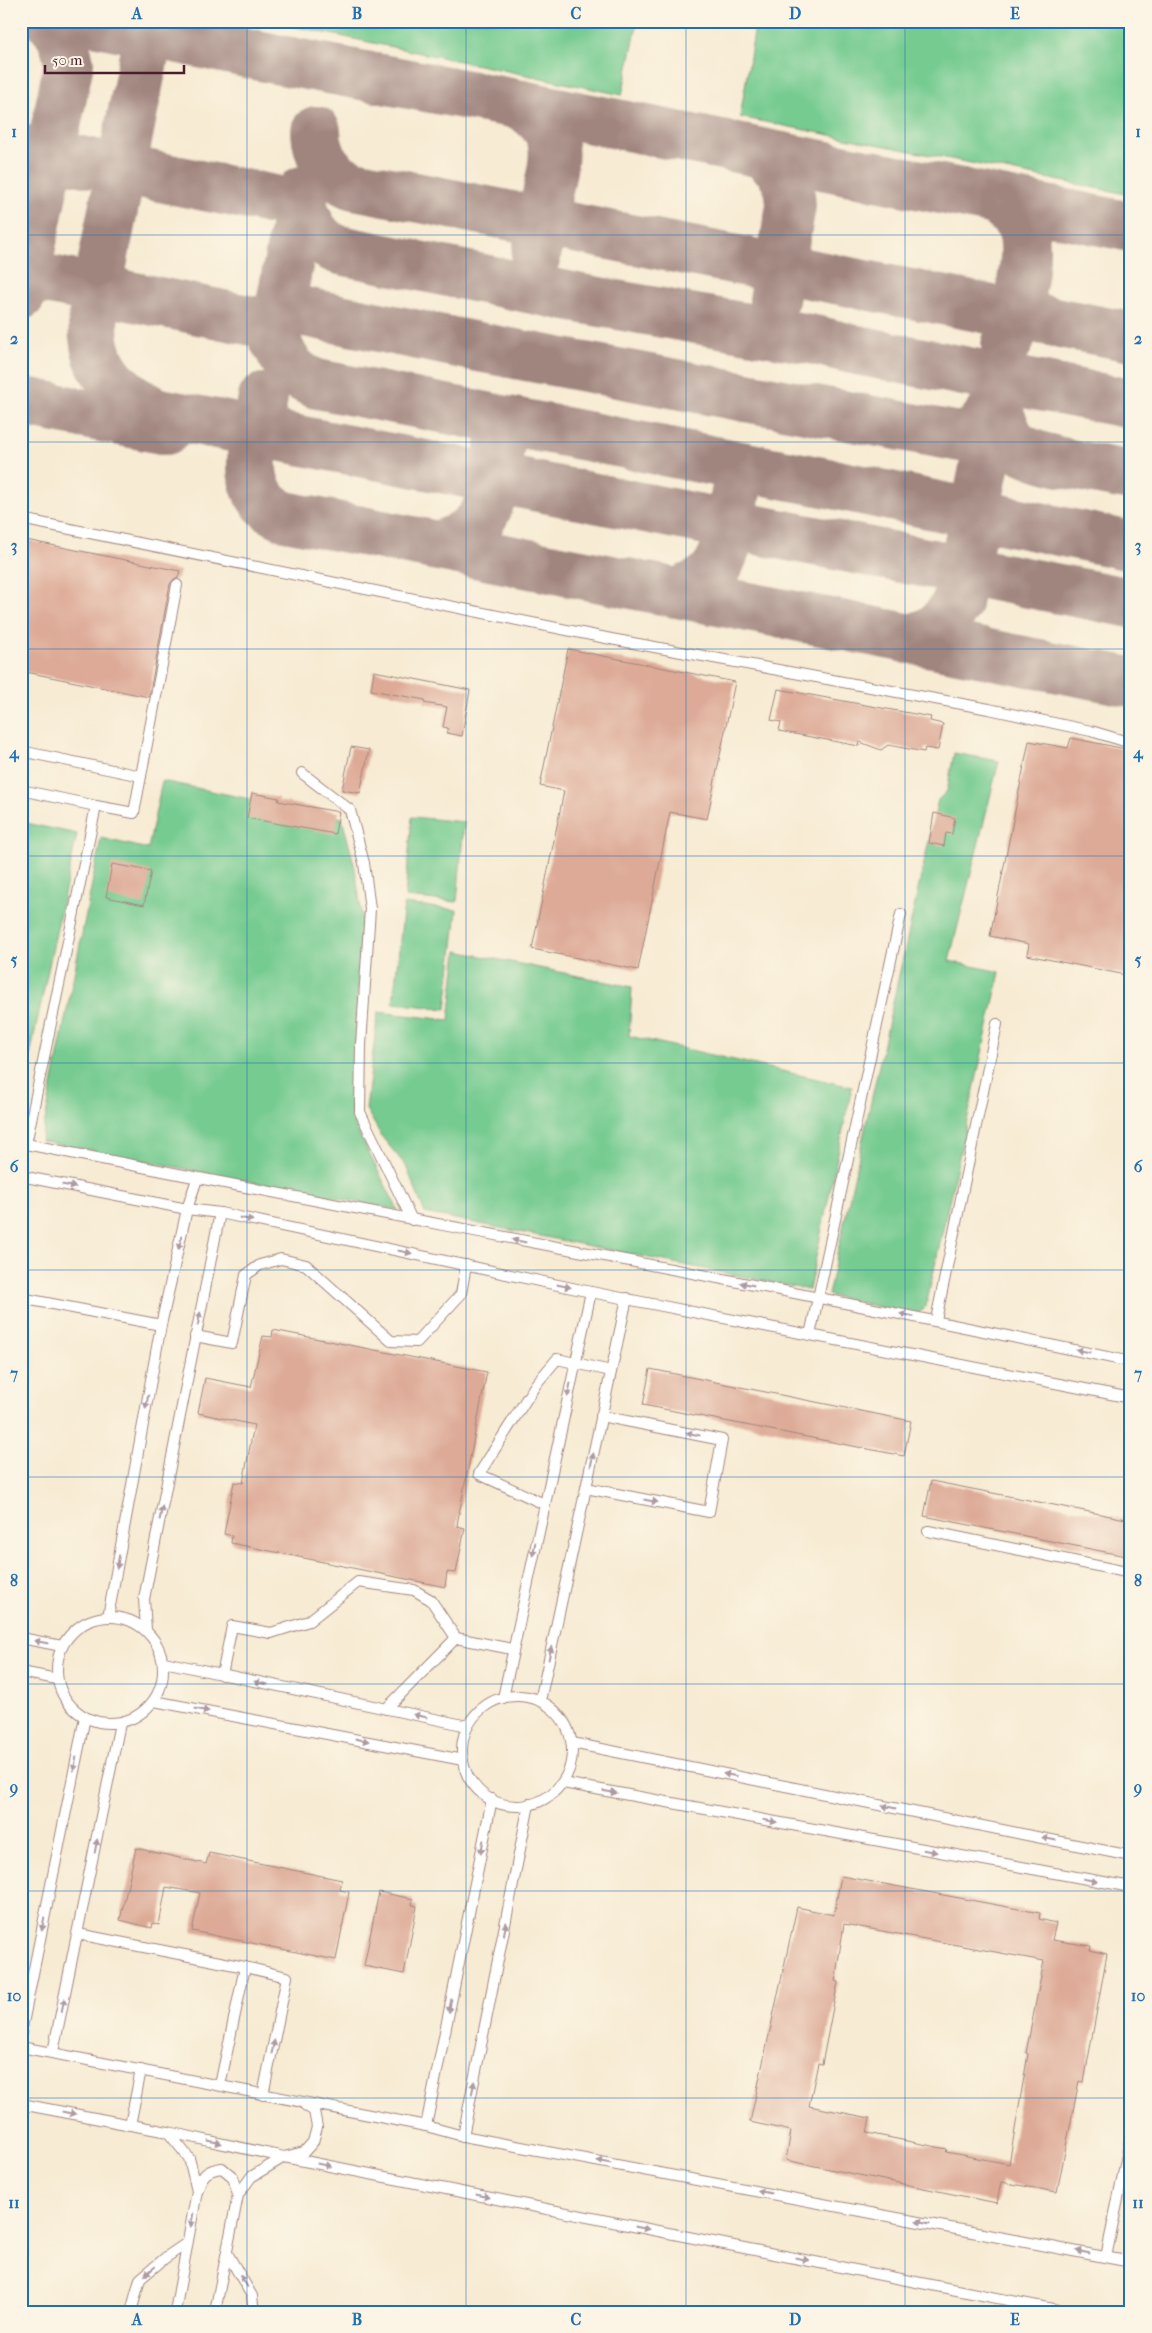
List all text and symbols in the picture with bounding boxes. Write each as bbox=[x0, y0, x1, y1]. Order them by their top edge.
text: A bbox=[131, 4, 143, 23]
text: B bbox=[352, 4, 362, 23]
text: C bbox=[571, 4, 582, 23]
text: D bbox=[789, 4, 801, 23]
text: E bbox=[1010, 4, 1020, 23]
scale bar bbox=[45, 42, 184, 74]
text: 50 m bbox=[52, 51, 83, 69]
text: 1 bbox=[11, 122, 17, 141]
text: 1 bbox=[1135, 122, 1141, 141]
text: 2 bbox=[10, 329, 18, 348]
text: 2 bbox=[1134, 329, 1142, 348]
text: 3 bbox=[11, 536, 17, 556]
text: 3 bbox=[1135, 536, 1141, 556]
text: 4 bbox=[8, 743, 20, 763]
text: 4 bbox=[1132, 743, 1144, 763]
text: 5 bbox=[11, 950, 18, 969]
text: 5 bbox=[1135, 950, 1142, 969]
text: 6 bbox=[10, 1157, 19, 1176]
text: 6 bbox=[1134, 1157, 1143, 1176]
one-way arrow bbox=[61, 1182, 77, 1190]
one-way arrow bbox=[238, 1215, 254, 1223]
one-way arrow bbox=[176, 1235, 184, 1251]
one-way arrow bbox=[511, 1237, 526, 1245]
one-way arrow bbox=[397, 1248, 412, 1256]
one-way arrow bbox=[739, 1280, 755, 1288]
one-way arrow bbox=[556, 1282, 571, 1290]
one-way arrow bbox=[195, 1310, 203, 1326]
one-way arrow bbox=[898, 1310, 914, 1318]
one-way arrow bbox=[1075, 1347, 1091, 1355]
text: 7 bbox=[9, 1364, 18, 1383]
text: 7 bbox=[1133, 1364, 1142, 1383]
one-way arrow bbox=[565, 1383, 573, 1398]
one-way arrow bbox=[143, 1394, 151, 1410]
one-way arrow bbox=[684, 1430, 700, 1438]
one-way arrow bbox=[588, 1453, 596, 1468]
one-way arrow bbox=[643, 1497, 658, 1505]
one-way arrow bbox=[157, 1505, 165, 1520]
one-way arrow bbox=[530, 1542, 538, 1557]
one-way arrow bbox=[113, 1554, 121, 1570]
text: 8 bbox=[10, 1571, 18, 1590]
text: 8 bbox=[1134, 1571, 1142, 1590]
one-way arrow bbox=[34, 1638, 49, 1646]
one-way arrow bbox=[546, 1646, 554, 1661]
one-way arrow bbox=[253, 1678, 269, 1686]
one-way arrow bbox=[195, 1706, 210, 1714]
one-way arrow bbox=[412, 1712, 428, 1720]
one-way arrow bbox=[354, 1737, 370, 1745]
one-way arrow bbox=[71, 1757, 79, 1772]
one-way arrow bbox=[722, 1771, 738, 1779]
text: 9 bbox=[9, 1778, 18, 1798]
text: 9 bbox=[1133, 1778, 1142, 1798]
one-way arrow bbox=[603, 1788, 619, 1796]
one-way arrow bbox=[881, 1803, 897, 1811]
one-way arrow bbox=[763, 1818, 779, 1826]
one-way arrow bbox=[1040, 1835, 1056, 1843]
one-way arrow bbox=[92, 1838, 100, 1853]
one-way arrow bbox=[478, 1839, 486, 1854]
one-way arrow bbox=[923, 1847, 939, 1855]
one-way arrow bbox=[1082, 1876, 1098, 1884]
one-way arrow bbox=[39, 1916, 47, 1931]
one-way arrow bbox=[501, 1920, 509, 1936]
text: 10 bbox=[7, 1986, 21, 2005]
text: 10 bbox=[1131, 1986, 1145, 2005]
one-way arrow bbox=[59, 1997, 67, 2012]
one-way arrow bbox=[446, 1999, 454, 2015]
one-way arrow bbox=[269, 2039, 277, 2055]
one-way arrow bbox=[469, 2080, 477, 2096]
one-way arrow bbox=[62, 2109, 77, 2117]
one-way arrow bbox=[208, 2139, 224, 2147]
one-way arrow bbox=[595, 2158, 611, 2166]
one-way arrow bbox=[316, 2161, 331, 2169]
one-way arrow bbox=[755, 2188, 771, 2196]
text: 11 bbox=[8, 2193, 20, 2212]
one-way arrow bbox=[475, 2193, 491, 2201]
text: 11 bbox=[1132, 2193, 1144, 2212]
one-way arrow bbox=[188, 2213, 196, 2228]
one-way arrow bbox=[915, 2218, 931, 2226]
one-way arrow bbox=[635, 2224, 650, 2232]
one-way arrow bbox=[1075, 2248, 1091, 2256]
one-way arrow bbox=[794, 2256, 810, 2264]
one-way arrow bbox=[144, 2265, 156, 2276]
one-way arrow bbox=[239, 2275, 248, 2288]
text: A bbox=[131, 2310, 143, 2329]
text: B bbox=[352, 2310, 362, 2329]
text: C bbox=[571, 2310, 582, 2329]
text: D bbox=[789, 2310, 801, 2329]
text: E bbox=[1010, 2310, 1020, 2329]

